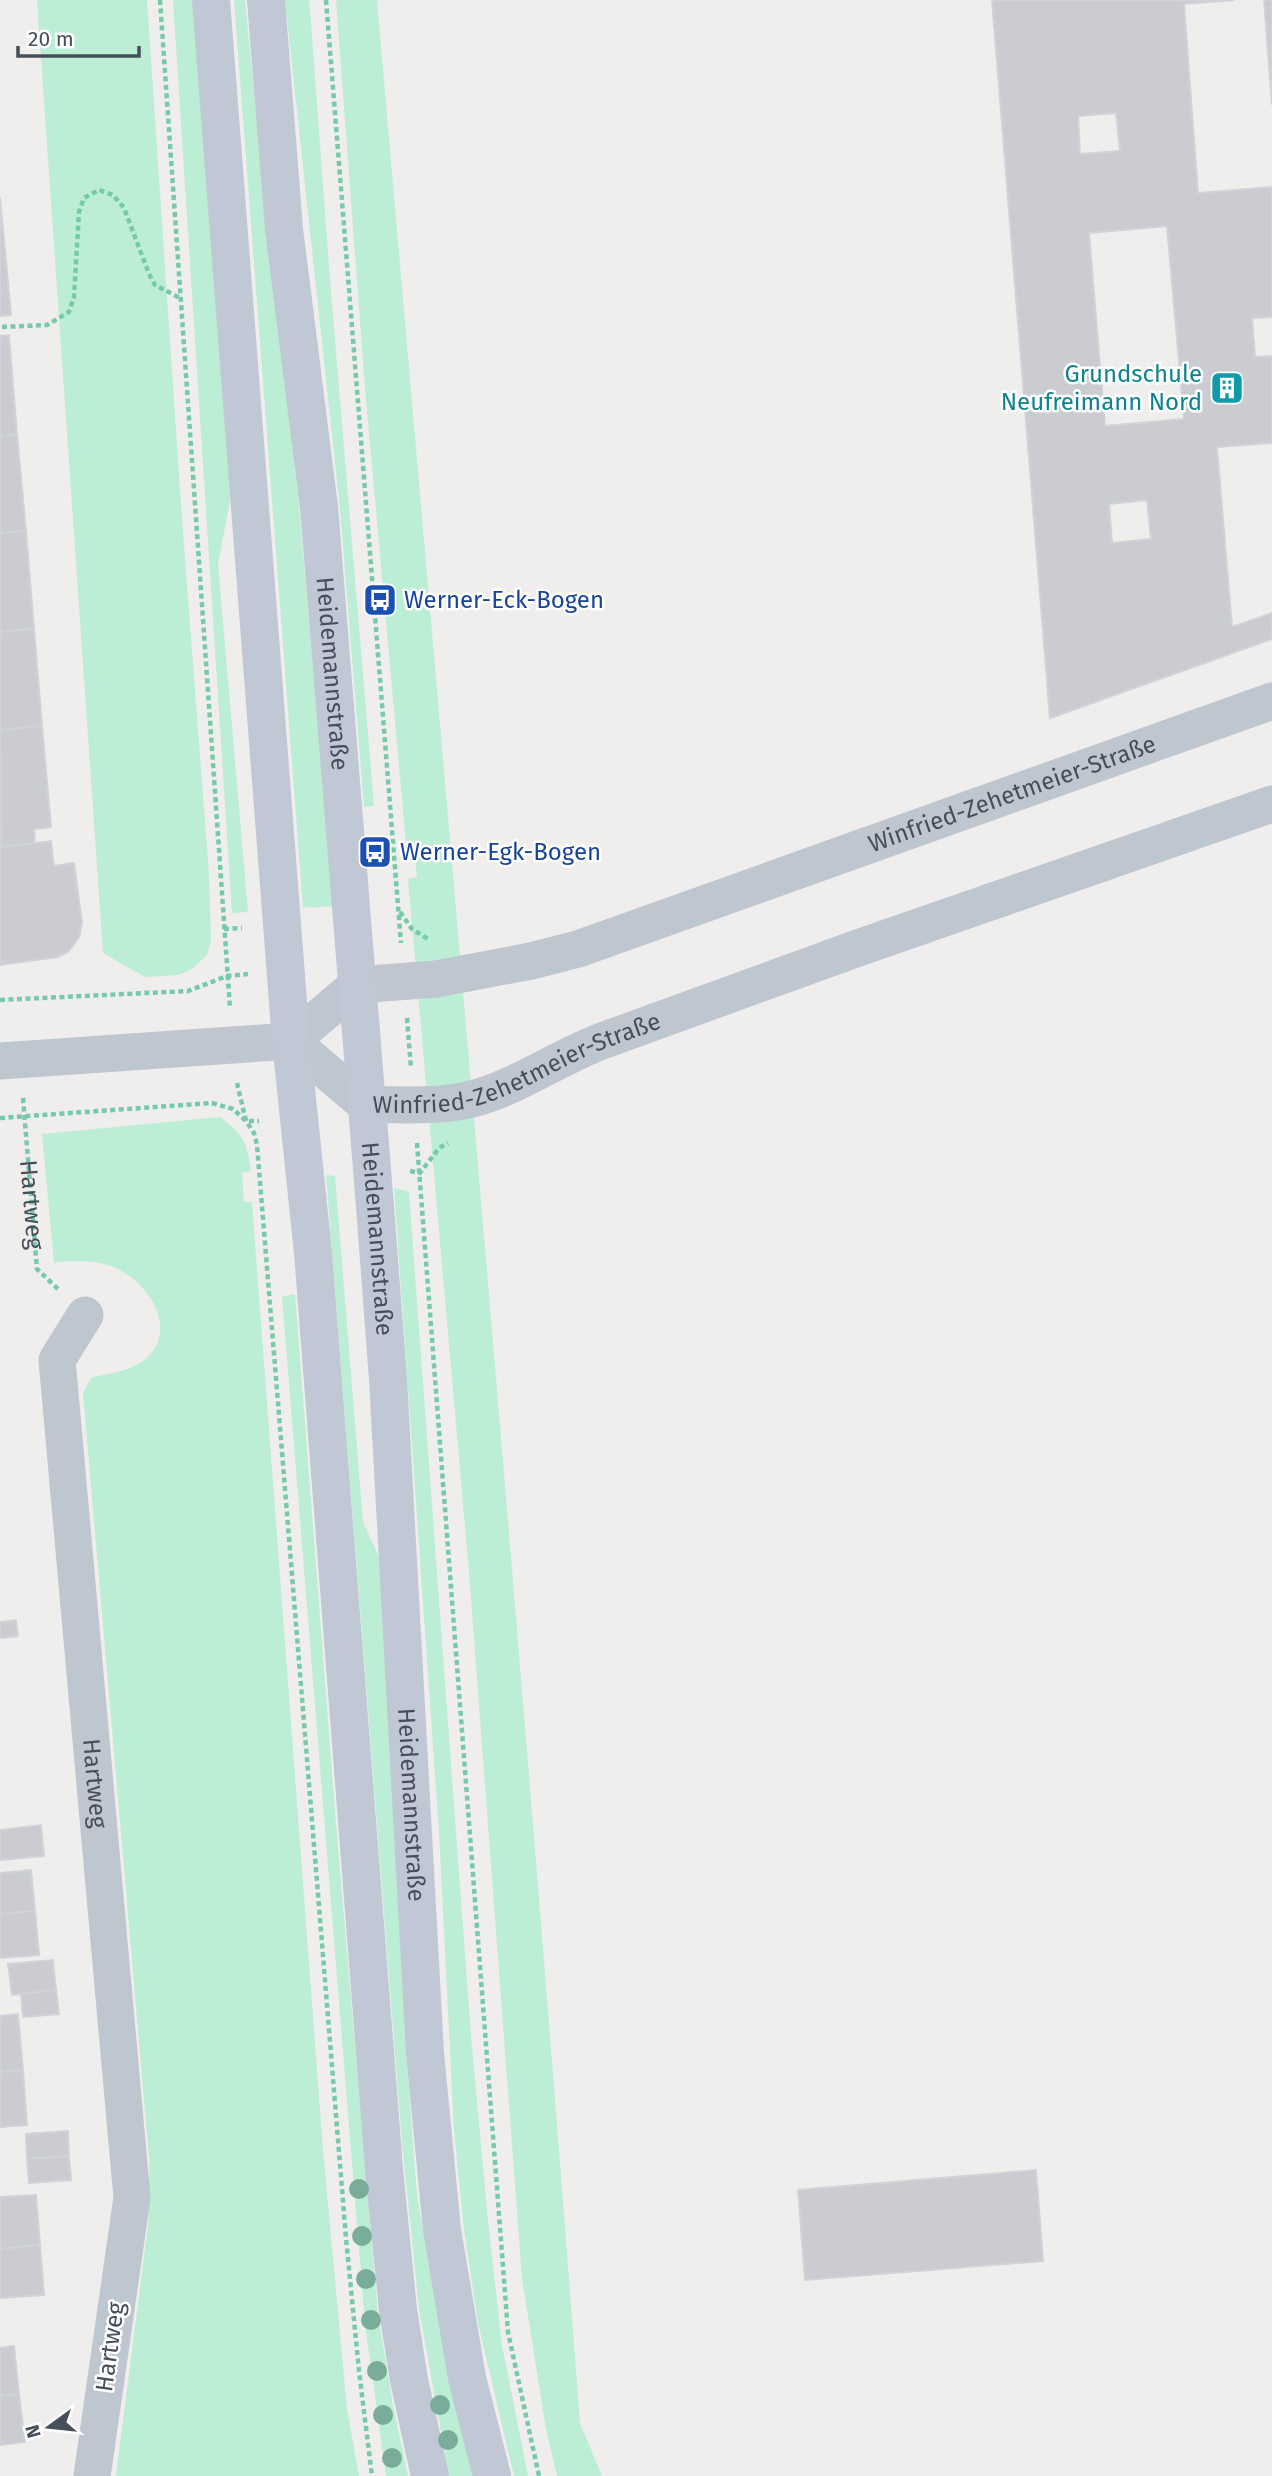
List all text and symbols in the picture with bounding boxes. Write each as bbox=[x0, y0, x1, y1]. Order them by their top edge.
scale bar bbox=[18, 14, 138, 58]
text: 20 m bbox=[28, 26, 74, 52]
place label: Grundschule Neufreimann Nord bbox=[1001, 360, 1202, 416]
building icon: Grundschule Neufreimann Nord bbox=[1208, 369, 1246, 407]
street label: Heidemannstraße bbox=[311, 576, 354, 771]
bus stop icon: Werner-Eck-Bogen bbox=[361, 581, 399, 619]
place label: Werner-Eck-Bogen bbox=[404, 586, 604, 614]
street label: Winfried-Zehetmeier-Straße bbox=[865, 730, 1160, 858]
bus stop icon: Werner-Egk-Bogen bbox=[356, 833, 394, 871]
place label: Werner-Egk-Bogen bbox=[400, 838, 601, 866]
street label: Winfried-Zehetmeier-Straße bbox=[372, 1007, 664, 1119]
street label: Heidemannstraße bbox=[356, 1141, 399, 1337]
street label: Hartweg bbox=[14, 1159, 49, 1251]
street label: Heidemannstraße bbox=[392, 1707, 431, 1902]
street label: Hartweg bbox=[77, 1737, 113, 1830]
street label: Hartweg bbox=[90, 2300, 130, 2394]
north arrow bbox=[14, 2392, 84, 2462]
text: N bbox=[20, 2422, 46, 2440]

